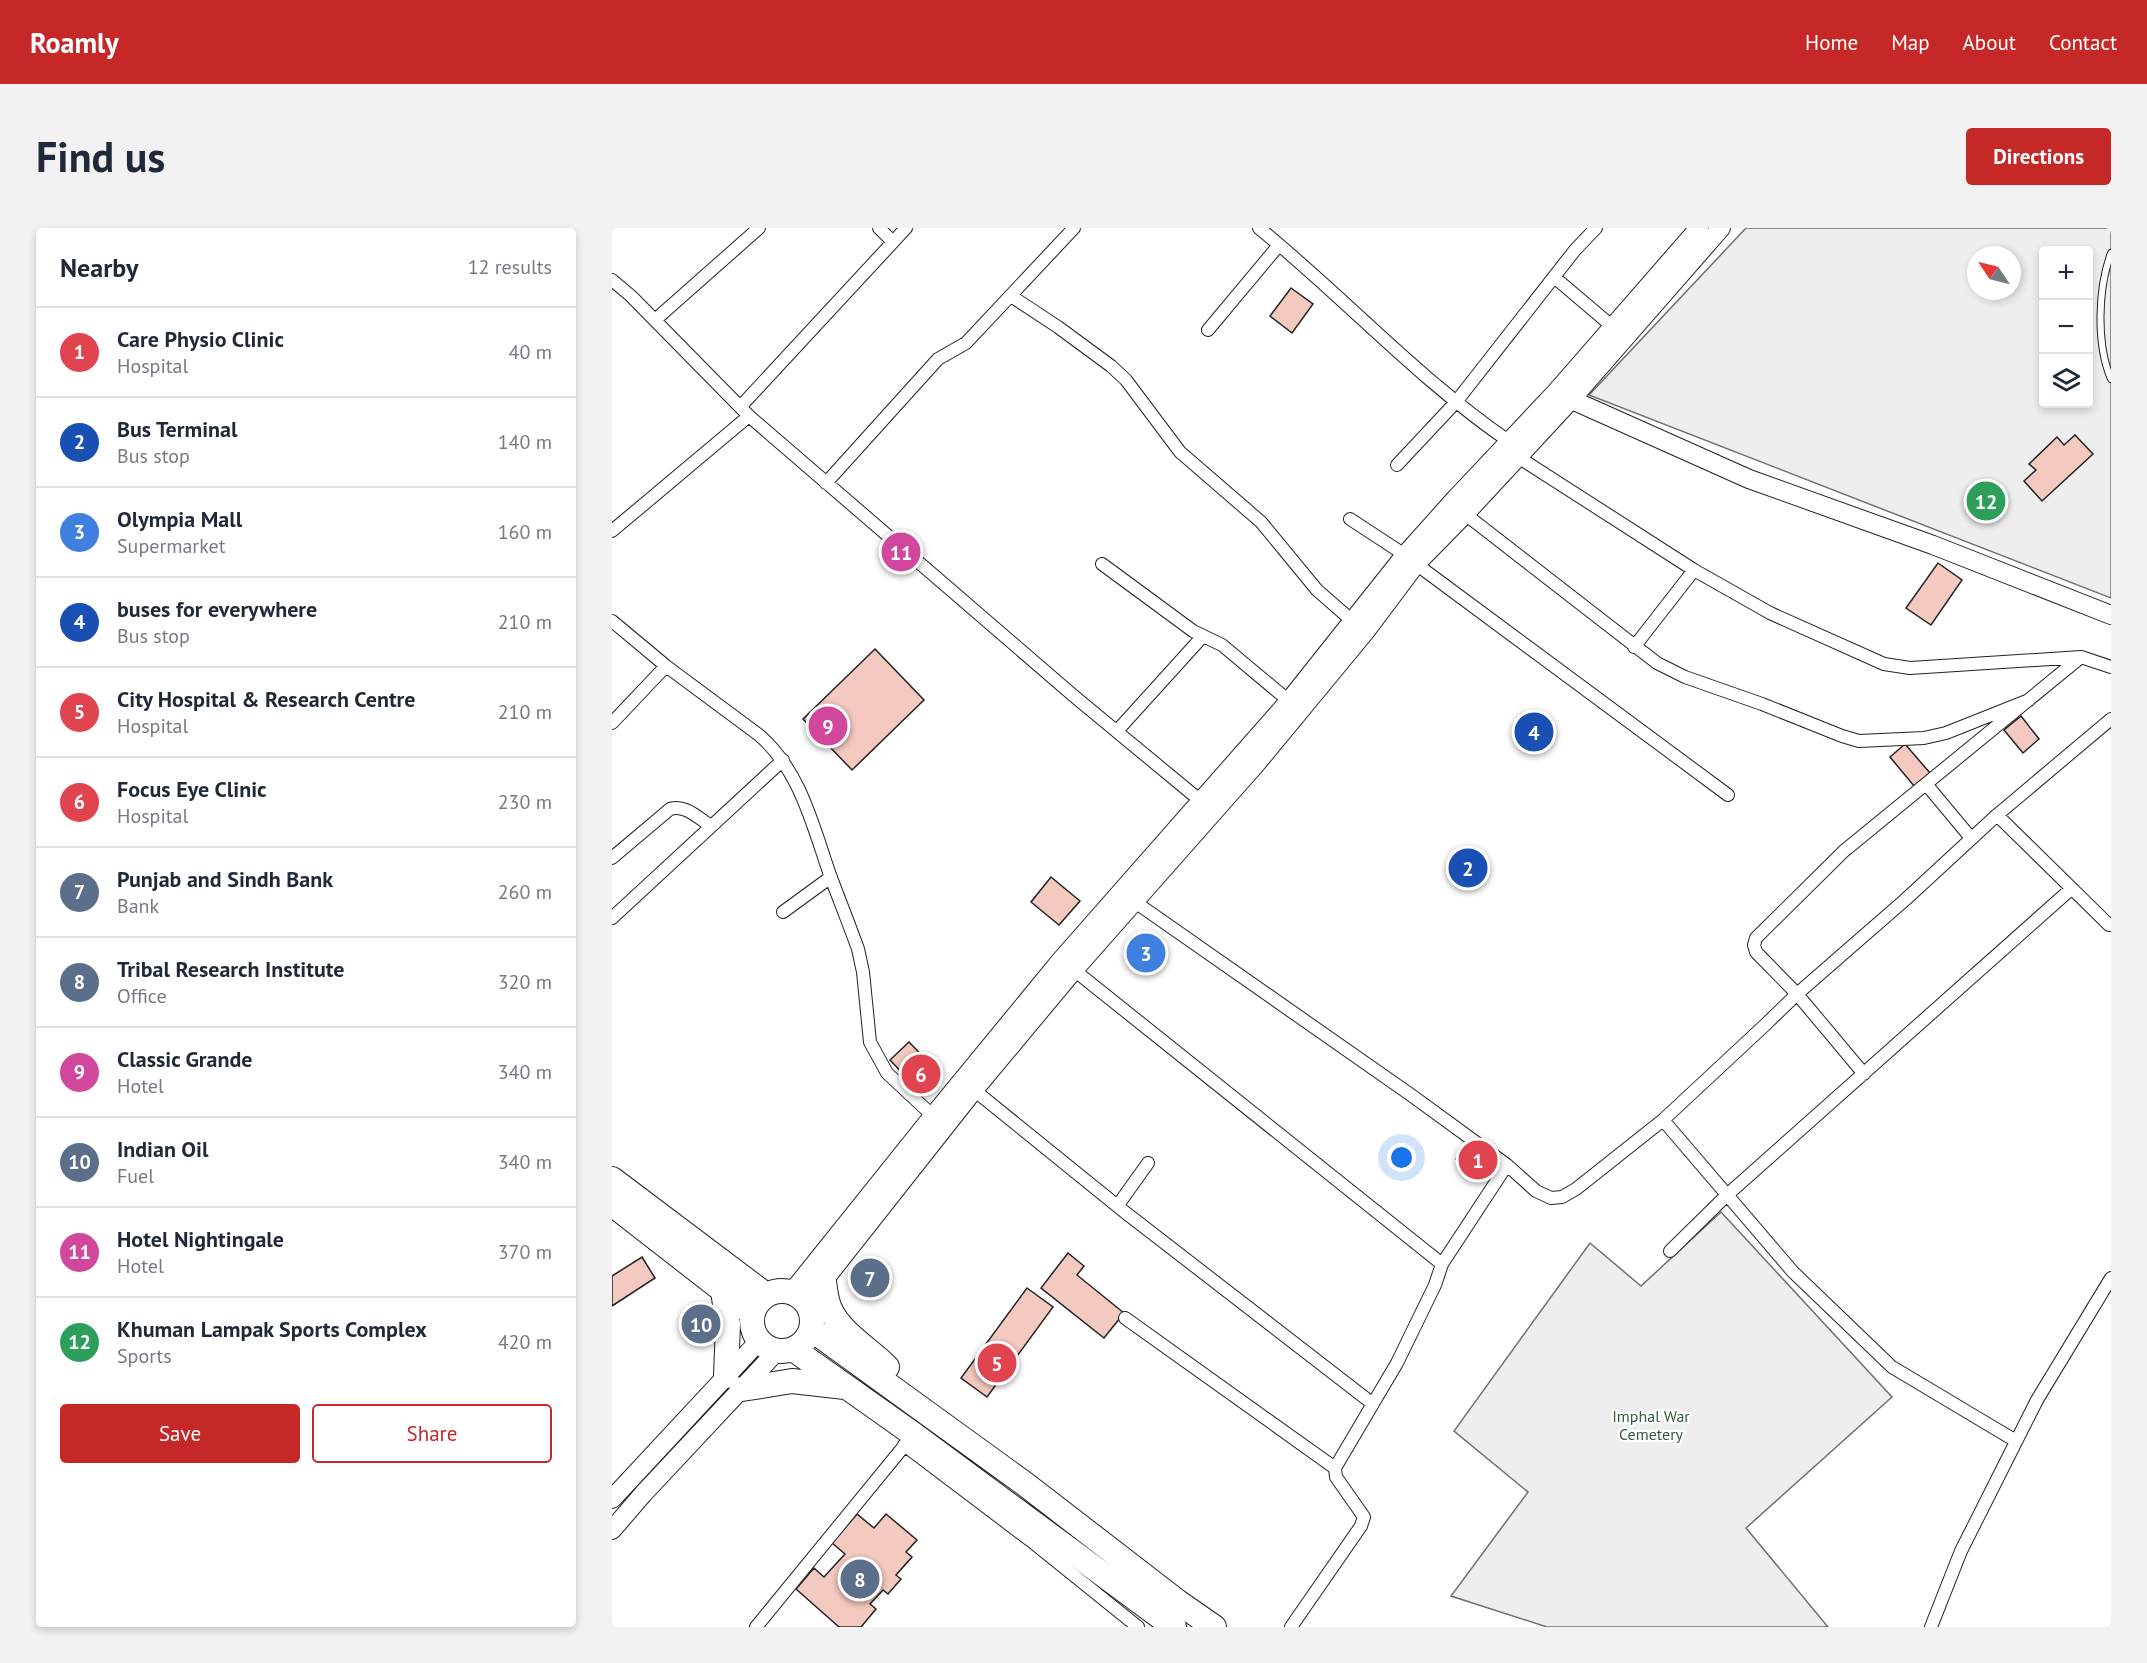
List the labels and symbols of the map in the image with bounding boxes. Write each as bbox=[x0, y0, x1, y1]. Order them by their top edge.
north arrow bbox=[1967, 246, 2021, 300]
pin: 12 bbox=[1966, 478, 2006, 524]
pin: 11 bbox=[882, 530, 920, 574]
pin: 9 bbox=[808, 704, 848, 748]
pin: 4 bbox=[1514, 710, 1554, 754]
pin: 2 bbox=[1448, 846, 1488, 890]
pin: 3 bbox=[1126, 930, 1166, 976]
pin: 6 bbox=[902, 1052, 940, 1096]
pin: 1 bbox=[1458, 1138, 1498, 1182]
your location bbox=[1387, 1143, 1416, 1172]
pin: 7 bbox=[850, 1256, 890, 1300]
pin: 10 bbox=[682, 1302, 721, 1346]
pin: 5 bbox=[978, 1340, 1016, 1386]
park label: Imphal War Cemetery bbox=[1612, 1406, 1690, 1444]
pin: 8 bbox=[840, 1556, 880, 1602]

